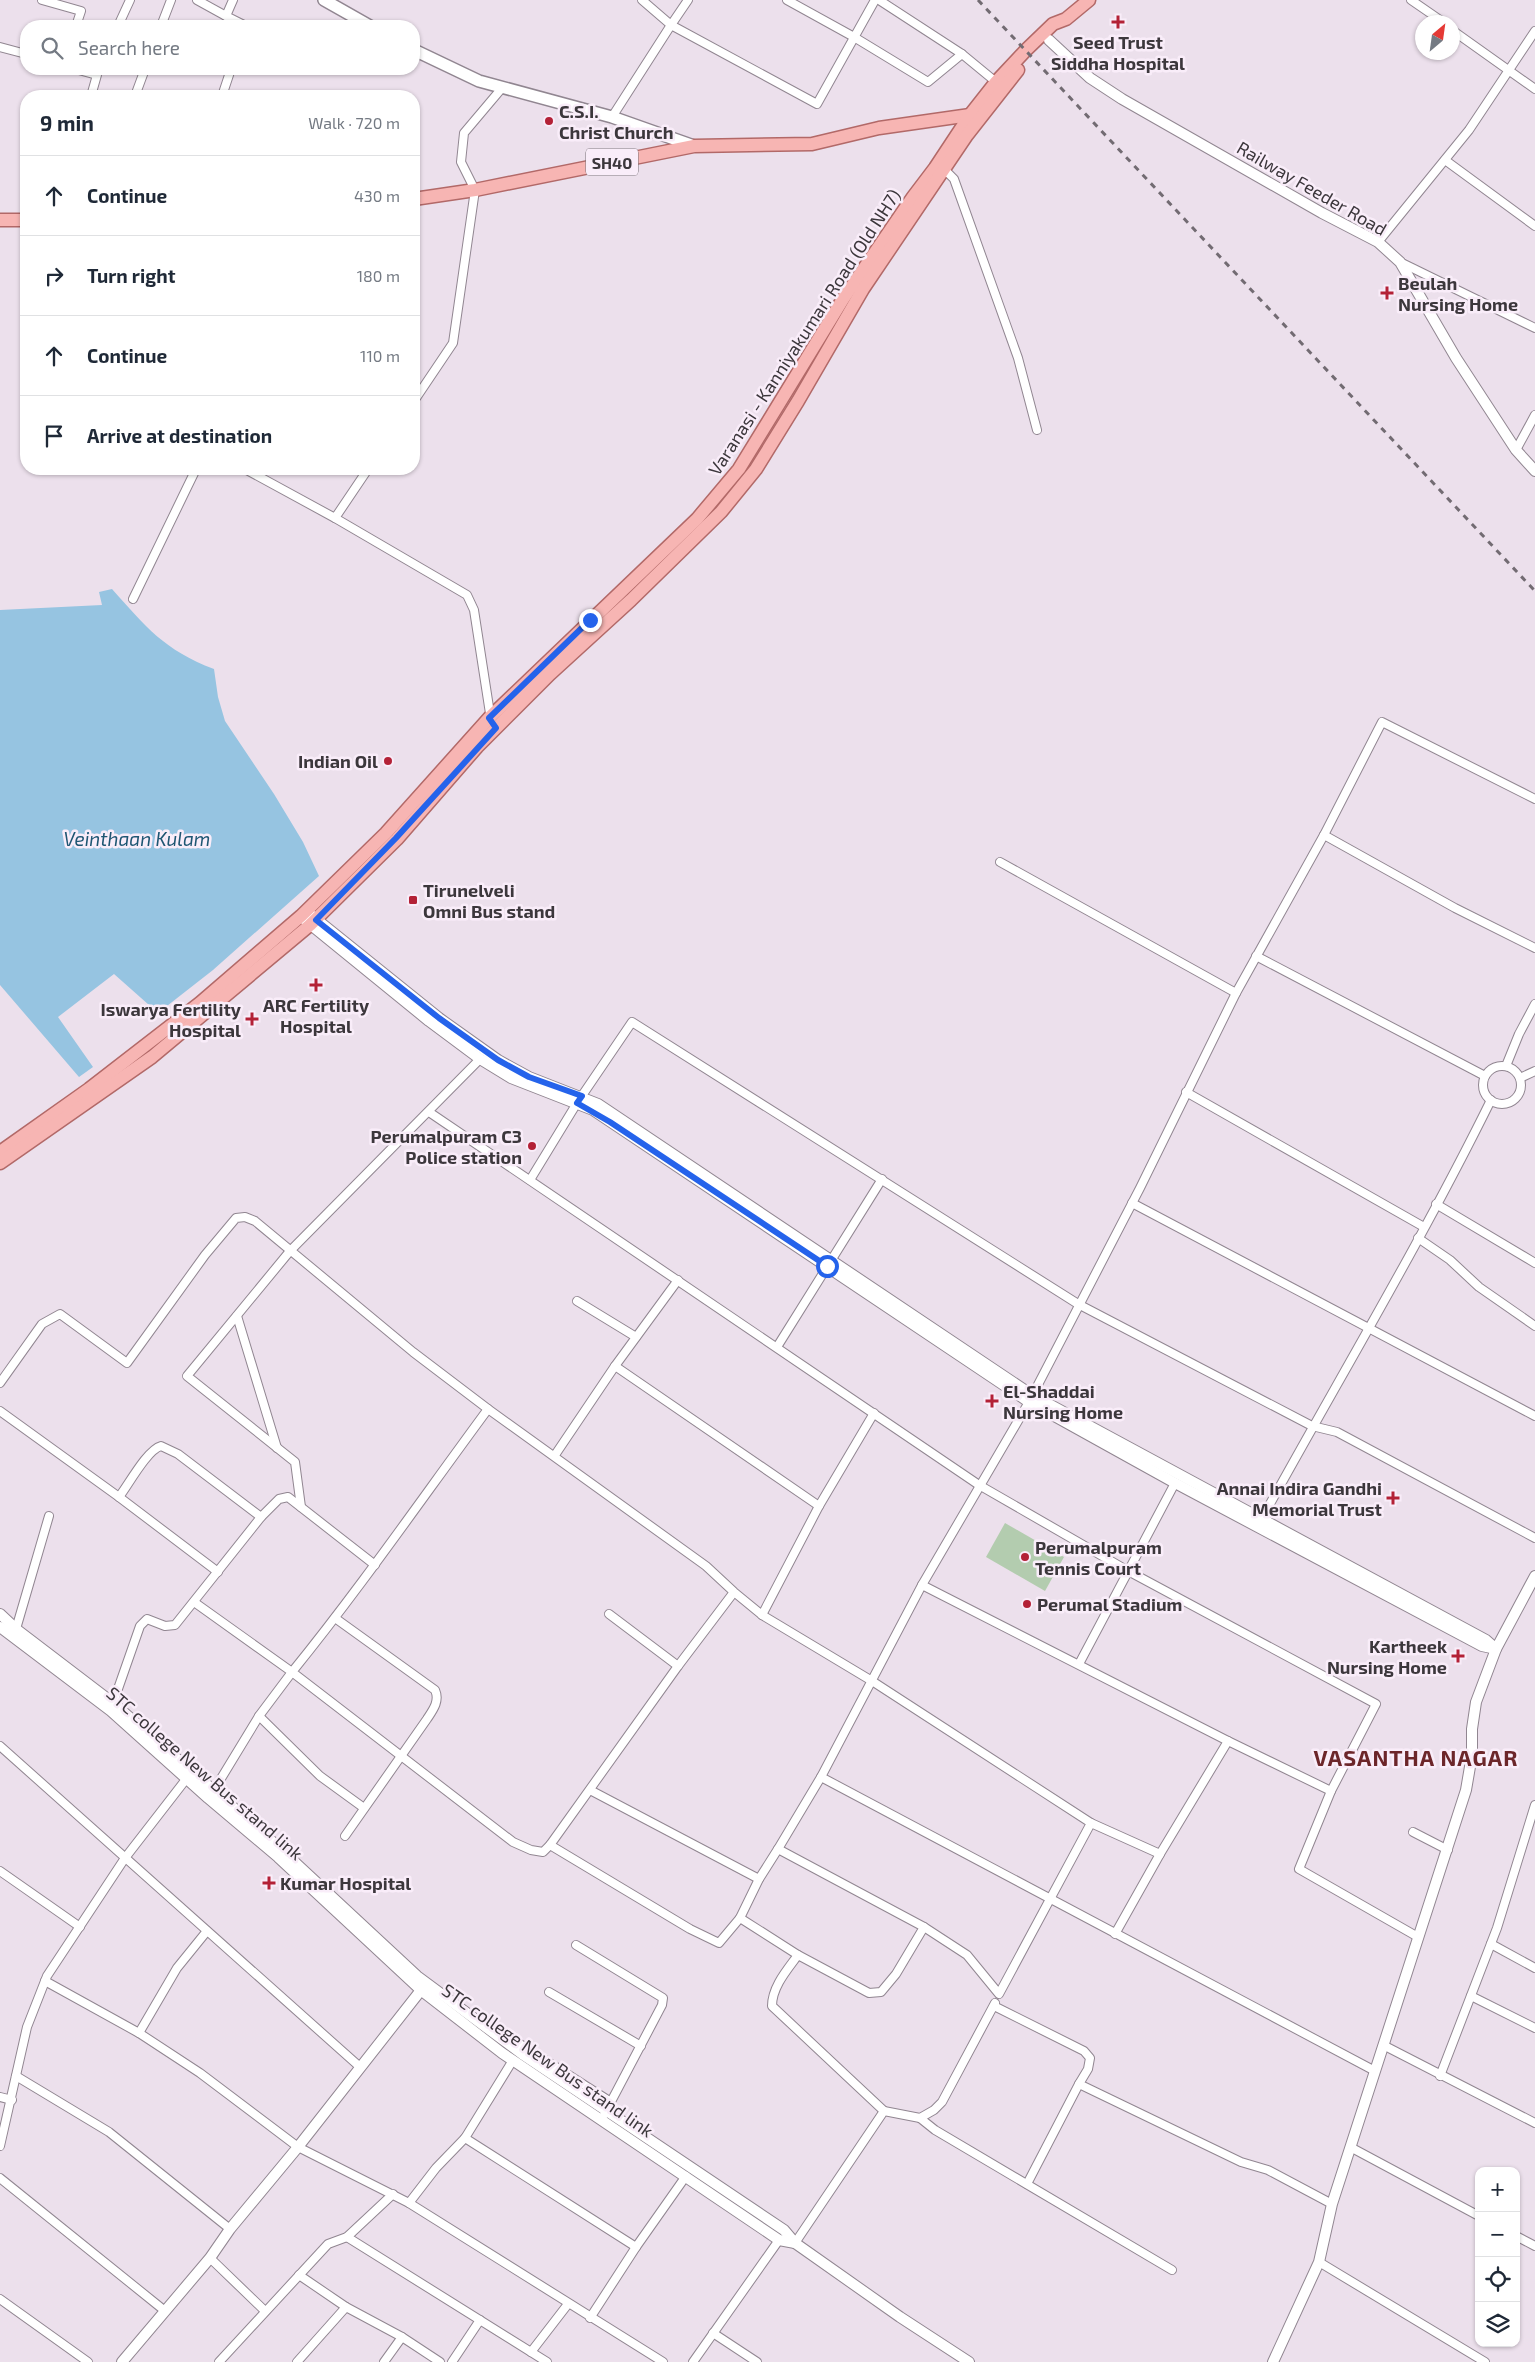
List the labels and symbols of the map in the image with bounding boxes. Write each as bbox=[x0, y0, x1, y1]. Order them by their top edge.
marker: Seed Trust Siddha Hospital bbox=[1111, 15, 1125, 29]
north arrow bbox=[1415, 15, 1460, 60]
place label: Seed Trust Siddha Hospital bbox=[1051, 31, 1185, 74]
place label: C.S.I. Christ Church bbox=[559, 100, 673, 143]
marker: C.S.I. Christ Church bbox=[543, 115, 555, 127]
street label: Railway Feeder Road bbox=[1233, 136, 1391, 240]
road number: SH40 bbox=[586, 148, 638, 176]
street label: Varanasi - Kanniyakumari Road (Old NH7) bbox=[703, 185, 905, 479]
place label: Beulah Nursing Home bbox=[1398, 272, 1518, 315]
marker: Beulah Nursing Home bbox=[1380, 286, 1394, 300]
route end bbox=[579, 609, 602, 632]
place label: Indian Oil bbox=[298, 750, 378, 772]
marker: Indian Oil bbox=[382, 755, 394, 767]
water label: Veinthaan Kulam bbox=[64, 827, 210, 850]
place label: Tirunelveli Omni Bus stand bbox=[423, 879, 555, 922]
marker: Tirunelveli Omni Bus stand bbox=[407, 894, 419, 906]
marker: ARC Fertility Hospital bbox=[309, 978, 323, 992]
place label: ARC Fertility Hospital bbox=[263, 994, 370, 1037]
place label: Iswarya Fertility Hospital bbox=[100, 998, 242, 1041]
marker: Iswarya Fertility Hospital bbox=[245, 1012, 259, 1026]
place label: Perumalpuram C3 Police station bbox=[370, 1125, 522, 1168]
marker: Perumalpuram C3 Police station bbox=[526, 1140, 538, 1152]
route start bbox=[816, 1255, 839, 1278]
place label: El-Shaddai Nursing Home bbox=[1003, 1380, 1123, 1423]
marker: El-Shaddai Nursing Home bbox=[985, 1394, 999, 1408]
place label: Annai Indira Gandhi Memorial Trust bbox=[1217, 1477, 1383, 1520]
marker: Annai Indira Gandhi Memorial Trust bbox=[1386, 1491, 1400, 1505]
place label: Perumalpuram Tennis Court bbox=[1035, 1536, 1162, 1579]
marker: Perumalpuram Tennis Court bbox=[1019, 1551, 1031, 1563]
place label: Perumal Stadium bbox=[1037, 1593, 1182, 1615]
marker: Perumal Stadium bbox=[1021, 1598, 1033, 1610]
place label: Kartheek Nursing Home bbox=[1327, 1635, 1447, 1678]
marker: Kartheek Nursing Home bbox=[1451, 1649, 1465, 1663]
street label: STC college New Bus stand link bbox=[102, 1682, 308, 1864]
district label: VASANTHA NAGAR bbox=[1314, 1744, 1518, 1770]
place label: Kumar Hospital bbox=[280, 1872, 411, 1894]
marker: Kumar Hospital bbox=[262, 1876, 276, 1890]
street label: STC college New Bus stand link bbox=[438, 1978, 658, 2142]

